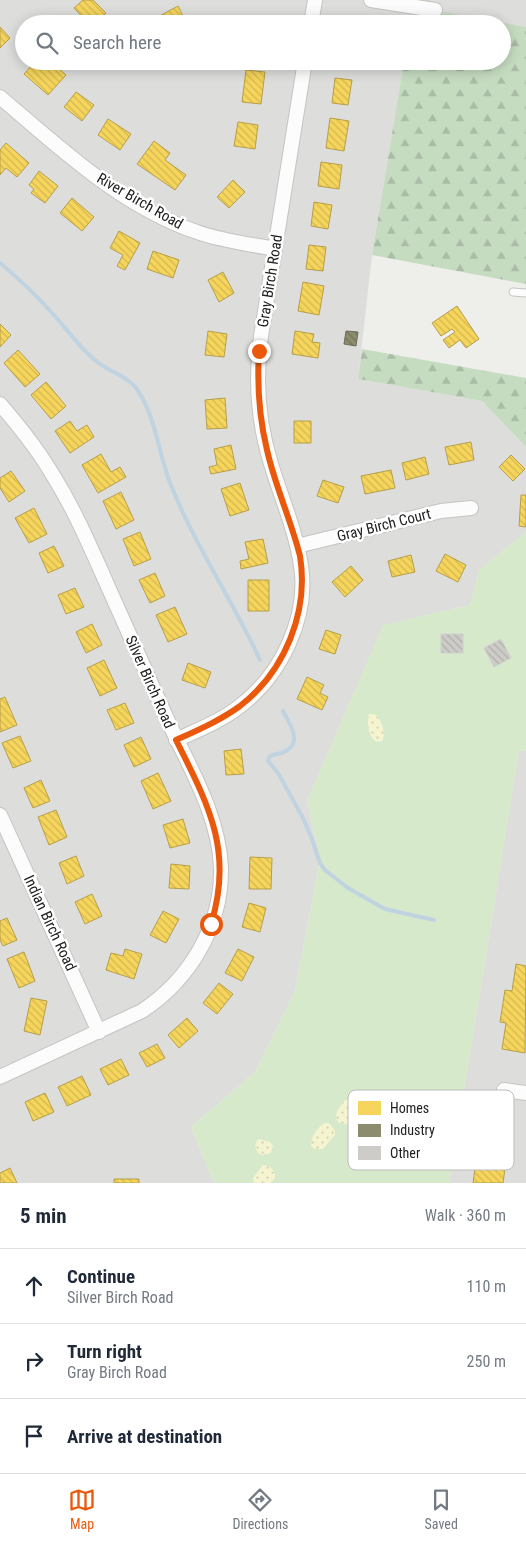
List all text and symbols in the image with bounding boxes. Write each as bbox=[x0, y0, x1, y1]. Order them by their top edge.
search box bbox=[15, 15, 511, 70]
icon: search bbox=[33, 29, 61, 57]
text: Search here bbox=[73, 31, 161, 54]
street label: River Birch Road bbox=[94, 169, 186, 233]
street label: Gray Birch Road bbox=[254, 233, 286, 329]
route end bbox=[248, 340, 271, 363]
street label: Gray Birch Court bbox=[335, 505, 433, 545]
street label: Silver Birch Road bbox=[121, 633, 179, 731]
street label: Indian Birch Road bbox=[20, 872, 80, 974]
route start bbox=[200, 913, 223, 936]
legend bbox=[348, 1090, 514, 1170]
text: Homes bbox=[390, 1100, 429, 1116]
text: Industry bbox=[390, 1122, 435, 1138]
text: Other bbox=[390, 1145, 420, 1161]
text: 5 min bbox=[20, 1204, 67, 1228]
text: Walk · 360 m bbox=[425, 1206, 506, 1225]
text: Continue bbox=[67, 1265, 135, 1288]
icon: ahead bbox=[20, 1272, 48, 1300]
text: 110 m bbox=[467, 1277, 506, 1296]
text: Silver Birch Road bbox=[67, 1288, 173, 1307]
text: Turn right bbox=[67, 1340, 142, 1363]
icon: right bbox=[20, 1347, 48, 1375]
text: 250 m bbox=[467, 1352, 506, 1371]
text: Gray Birch Road bbox=[67, 1363, 167, 1382]
icon: arrive bbox=[20, 1422, 48, 1450]
text: Arrive at destination bbox=[67, 1425, 222, 1448]
tab: Map bbox=[68, 1486, 96, 1532]
tab: Directions bbox=[232, 1486, 288, 1532]
tab: Saved bbox=[425, 1486, 458, 1532]

